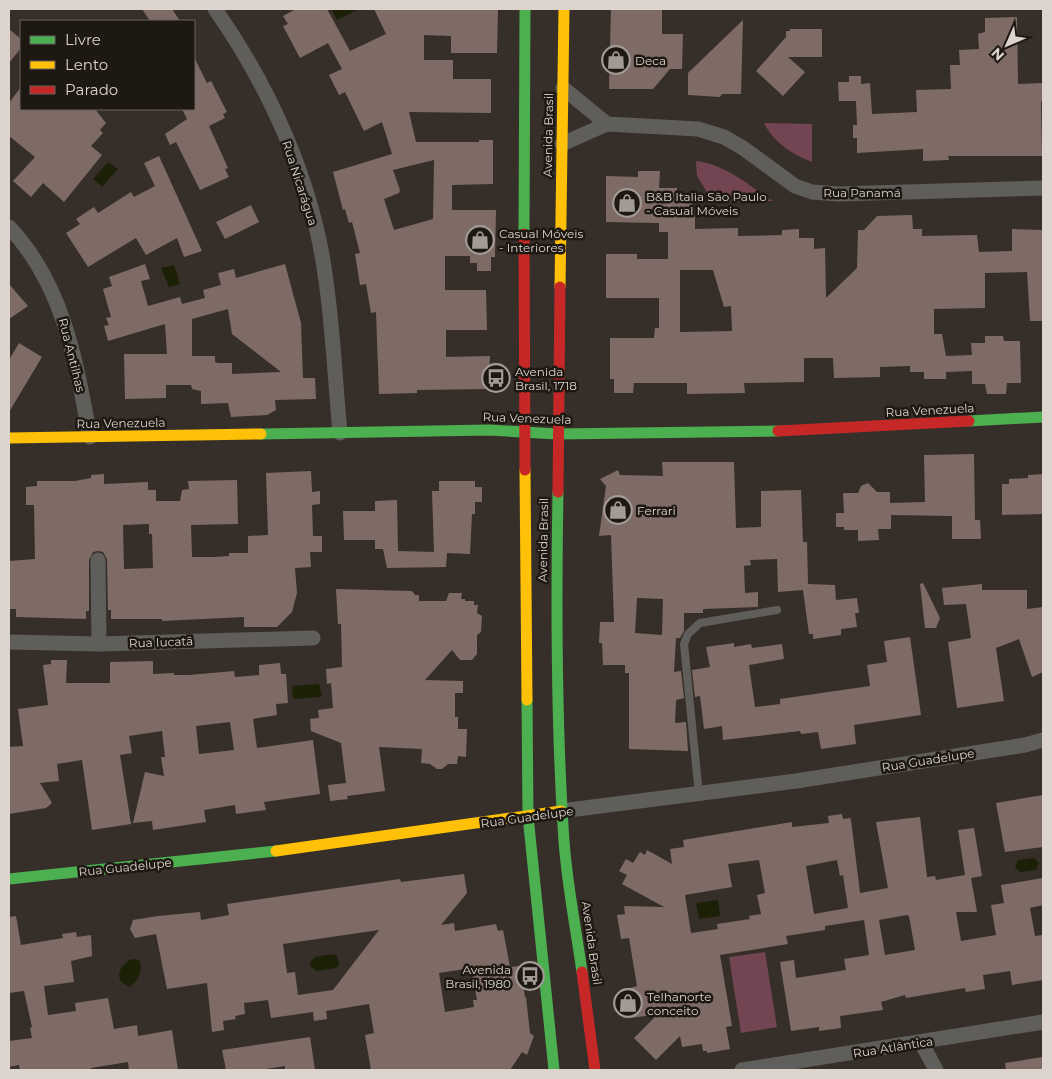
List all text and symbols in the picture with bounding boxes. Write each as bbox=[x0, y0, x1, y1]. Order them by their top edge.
legend bbox=[20, 20, 195, 110]
north arrow bbox=[982, 20, 1032, 70]
text: Livre bbox=[65, 30, 101, 49]
text: N bbox=[987, 44, 1008, 65]
shop icon: Deca bbox=[601, 45, 631, 75]
place label: Deca bbox=[635, 53, 666, 68]
text: Lento bbox=[65, 55, 108, 74]
text: Parado bbox=[65, 80, 118, 99]
street label: Avenida Brasil bbox=[540, 93, 556, 177]
street label: Rua Nicarágua bbox=[279, 139, 321, 227]
street label: Rua Panamá bbox=[823, 185, 901, 200]
shop icon: B&B Italia São Paulo - Casual Móveis bbox=[612, 188, 642, 218]
place label: B&B Italia São Paulo - Casual Móveis bbox=[646, 189, 767, 218]
shop icon: Casual Móveis - Interiores bbox=[465, 225, 495, 255]
place label: Casual Móveis - Interiores bbox=[499, 226, 583, 255]
street label: Rua Antilhas bbox=[56, 316, 89, 394]
bus stop icon: Avenida Brasil, 1718 bbox=[481, 363, 511, 393]
place label: Avenida Brasil, 1718 bbox=[515, 364, 577, 393]
street label: Rua Venezuela bbox=[885, 400, 975, 420]
street label: Rua Venezuela bbox=[482, 409, 572, 427]
street label: Rua Venezuela bbox=[76, 415, 166, 431]
shop icon: Ferrari bbox=[603, 495, 633, 525]
street label: Avenida Brasil bbox=[535, 498, 551, 582]
place label: Ferrari bbox=[637, 503, 676, 518]
street label: Rua Iucatã bbox=[129, 633, 193, 651]
street label: Rua Guadelupe bbox=[881, 745, 975, 775]
street label: Rua Guadelupe bbox=[480, 803, 574, 831]
street label: Rua Guadelupe bbox=[78, 855, 172, 879]
street label: Avenida Brasil bbox=[579, 900, 605, 986]
bus stop icon: Avenida Brasil, 1980 bbox=[515, 961, 545, 991]
place label: Avenida Brasil, 1980 bbox=[445, 962, 511, 991]
shop icon: Telhanorte conceito bbox=[613, 988, 643, 1018]
place label: Telhanorte conceito bbox=[647, 989, 711, 1018]
street label: Rua Atlântica bbox=[852, 1033, 934, 1061]

